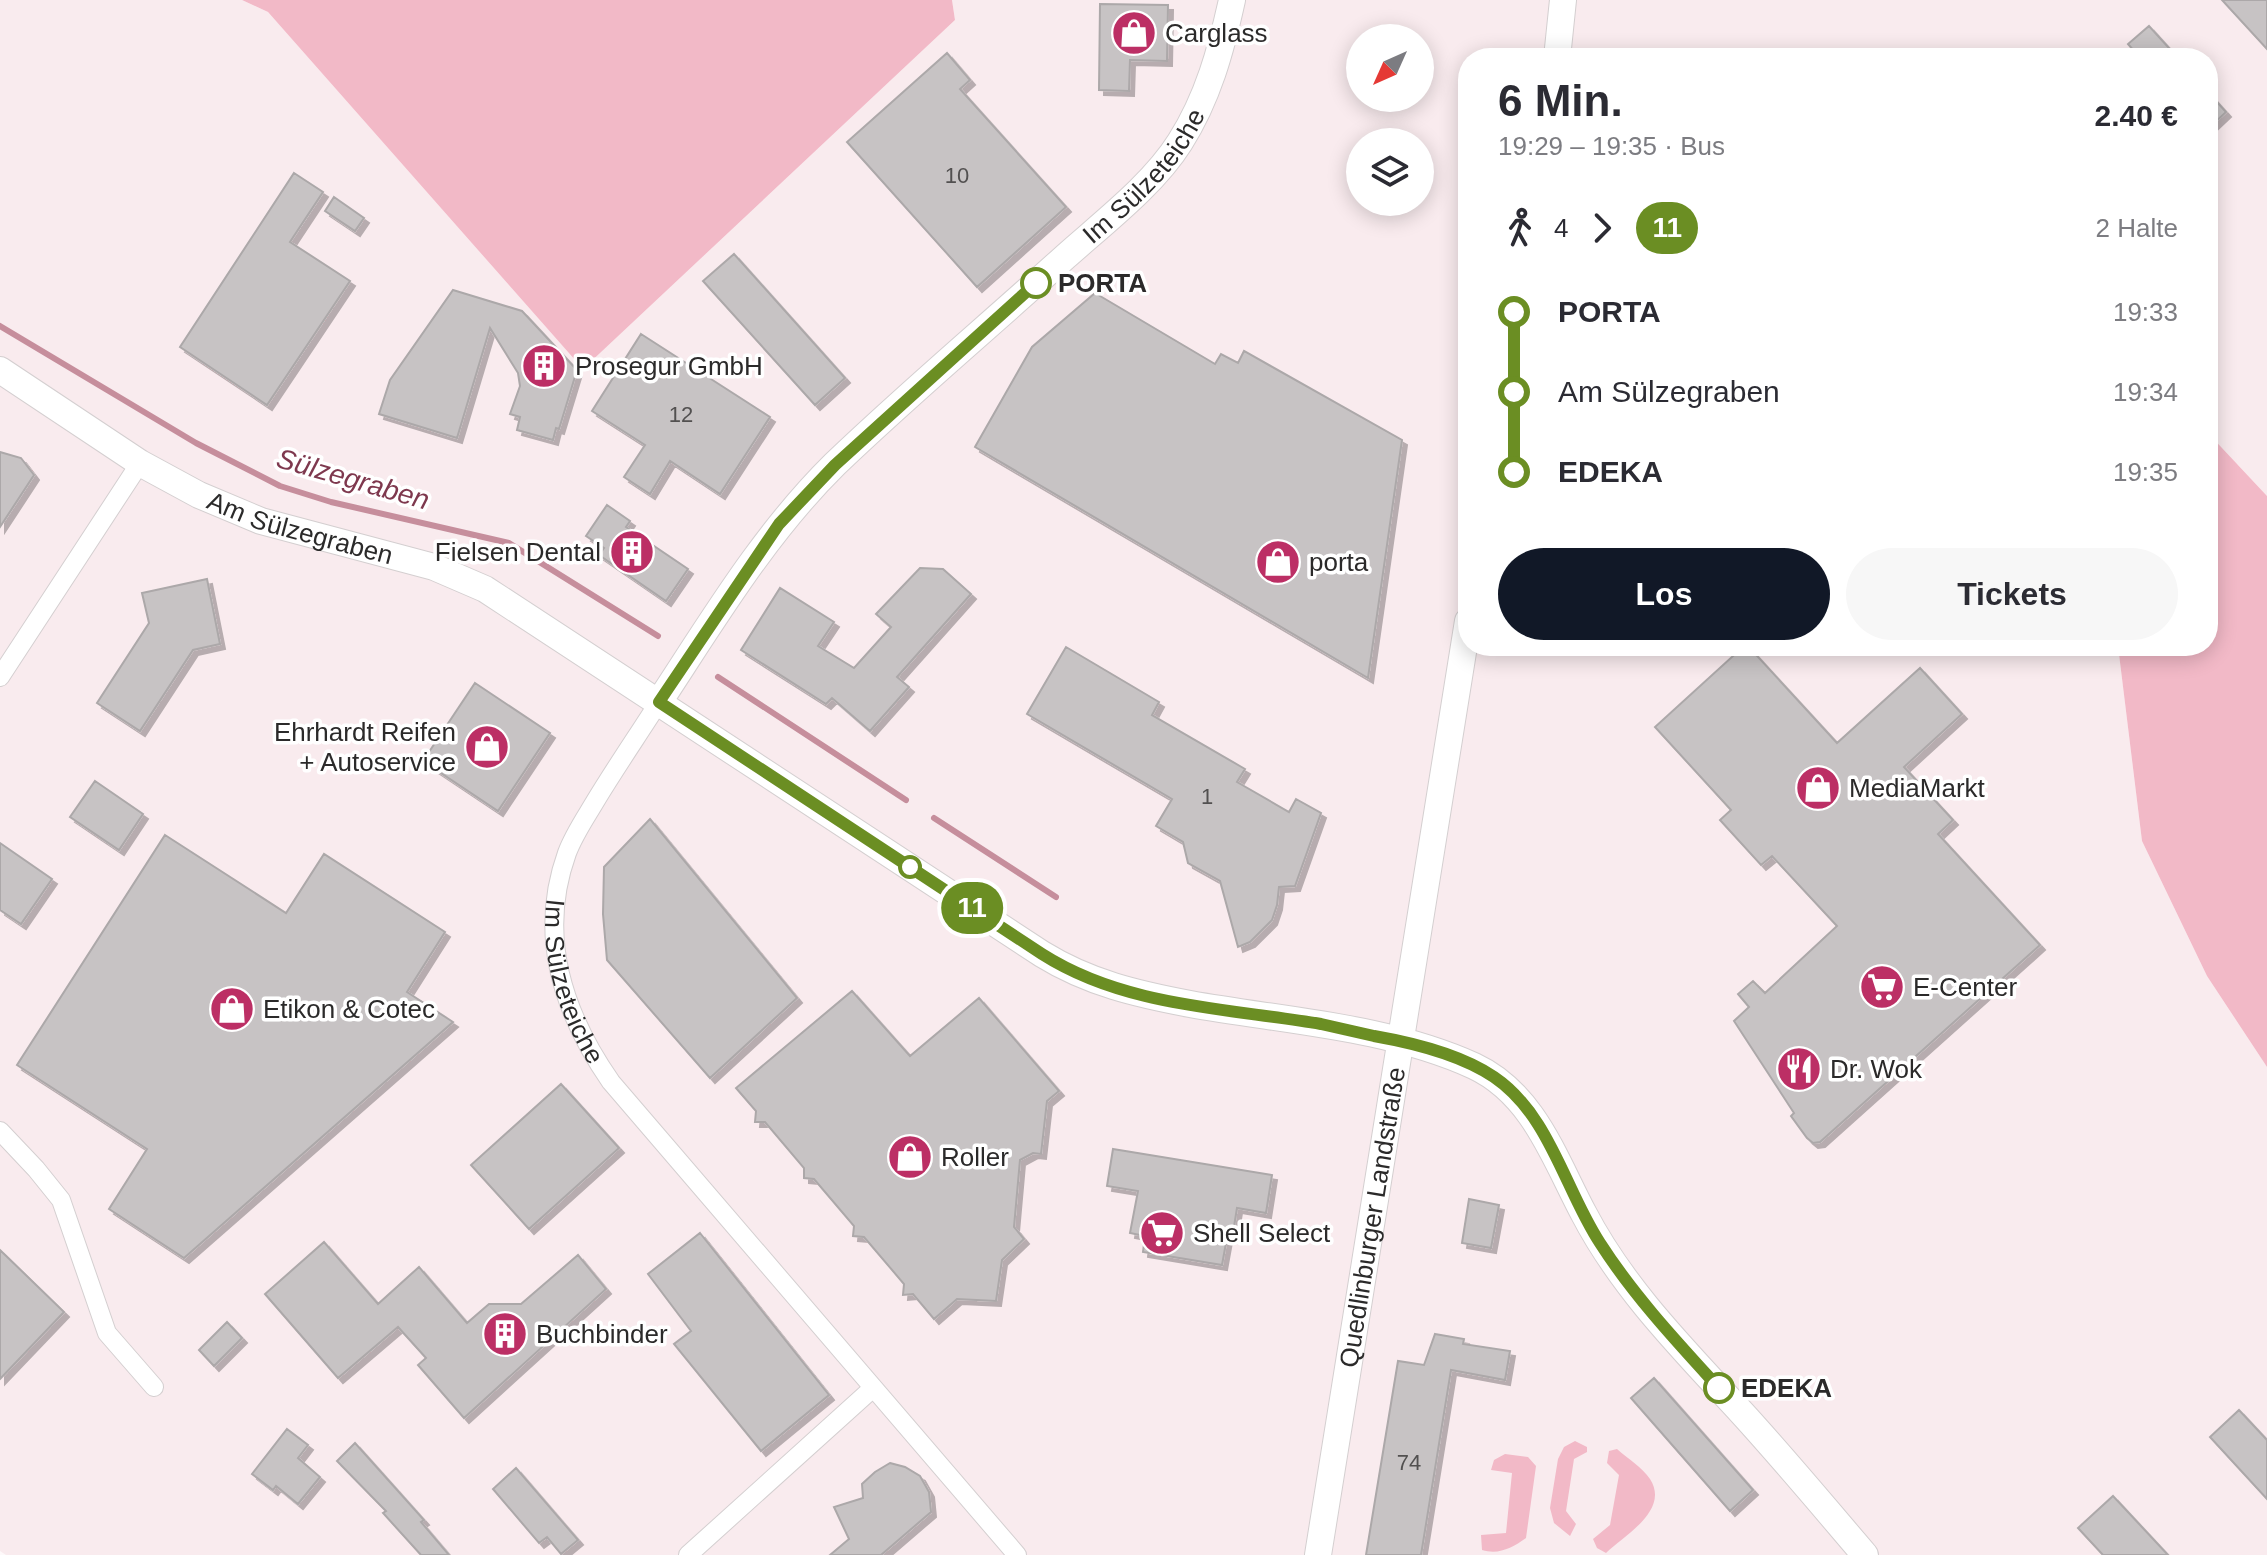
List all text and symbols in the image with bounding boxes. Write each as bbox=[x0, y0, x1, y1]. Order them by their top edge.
shop icon: Carglass bbox=[1110, 9, 1158, 57]
place label: Carglass bbox=[1165, 18, 1268, 48]
north arrow bbox=[1346, 24, 1434, 112]
map controls bbox=[1346, 24, 1434, 216]
text: 6 Min. bbox=[1498, 76, 1623, 125]
text: 2.40 € bbox=[2095, 99, 2178, 132]
street label: Im Sülzeteiche bbox=[1077, 104, 1211, 250]
button: layers bbox=[1346, 128, 1434, 216]
text: 19:29 – 19:35 · Bus bbox=[1498, 131, 1725, 161]
house number: 10 bbox=[945, 163, 969, 188]
icon: walk bbox=[1498, 206, 1542, 250]
icon: forward bbox=[1580, 206, 1624, 250]
text: 11 bbox=[1652, 212, 1682, 243]
text: 4 bbox=[1554, 213, 1568, 243]
text: 2 Halte bbox=[2096, 213, 2178, 243]
marker: PORTA bbox=[1021, 268, 1051, 298]
place label: PORTA bbox=[1058, 268, 1147, 298]
text: PORTA bbox=[1558, 295, 1661, 328]
text: 19:33 bbox=[2113, 297, 2178, 327]
building icon: Prosegur GmbH bbox=[520, 342, 568, 390]
place label: Prosegur GmbH bbox=[575, 351, 763, 381]
text: Am Sülzegraben bbox=[1558, 375, 1780, 408]
text: 19:34 bbox=[2113, 377, 2178, 407]
house number: 12 bbox=[669, 402, 693, 427]
water label: Sülzegraben bbox=[273, 442, 433, 516]
text: EDEKA bbox=[1558, 455, 1663, 488]
text: 19:35 bbox=[2113, 457, 2178, 487]
street label: Am Sülzegraben bbox=[203, 485, 396, 570]
building icon: Fielsen Dental bbox=[608, 528, 656, 576]
place label: Fielsen Dental bbox=[435, 537, 601, 567]
shop icon: porta bbox=[1254, 538, 1302, 586]
place label: porta bbox=[1309, 547, 1369, 577]
button: Los bbox=[1498, 548, 1830, 640]
button: Tickets bbox=[1846, 548, 2178, 640]
place label: Ehrhardt Reifen + Autoservice bbox=[274, 717, 456, 777]
shop icon: Ehrhardt Reifen + Autoservice bbox=[463, 723, 511, 771]
shop icon: MediaMarkt bbox=[1794, 764, 1842, 812]
place label: MediaMarkt bbox=[1849, 773, 1986, 803]
house number: 1 bbox=[1201, 784, 1213, 809]
unlabelled marker bbox=[899, 856, 921, 878]
line badge: 11 bbox=[936, 882, 1008, 934]
text: 11 bbox=[957, 892, 987, 923]
street label: Im Sülzeteiche bbox=[539, 898, 610, 1069]
supermarket icon: E-Center bbox=[1858, 963, 1906, 1011]
place label: E-Center bbox=[1913, 972, 2017, 1002]
shop icon: Etikon & Cotec bbox=[208, 985, 256, 1033]
place label: Etikon & Cotec bbox=[263, 994, 435, 1024]
restaurant icon: Dr. Wok bbox=[1775, 1045, 1823, 1093]
place label: Dr. Wok bbox=[1830, 1054, 1923, 1084]
street label: Quedlinburger Landstraße bbox=[1333, 1065, 1411, 1370]
shop icon: Roller bbox=[886, 1133, 934, 1181]
place label: Roller bbox=[941, 1142, 1009, 1172]
supermarket icon: Shell Select bbox=[1138, 1209, 1186, 1257]
place label: Shell Select bbox=[1193, 1218, 1331, 1248]
building icon: Buchbinder bbox=[481, 1310, 529, 1358]
place label: Buchbinder bbox=[536, 1319, 668, 1349]
marker: EDEKA bbox=[1704, 1373, 1734, 1403]
place label: EDEKA bbox=[1741, 1373, 1832, 1403]
house number: 74 bbox=[1397, 1450, 1421, 1475]

